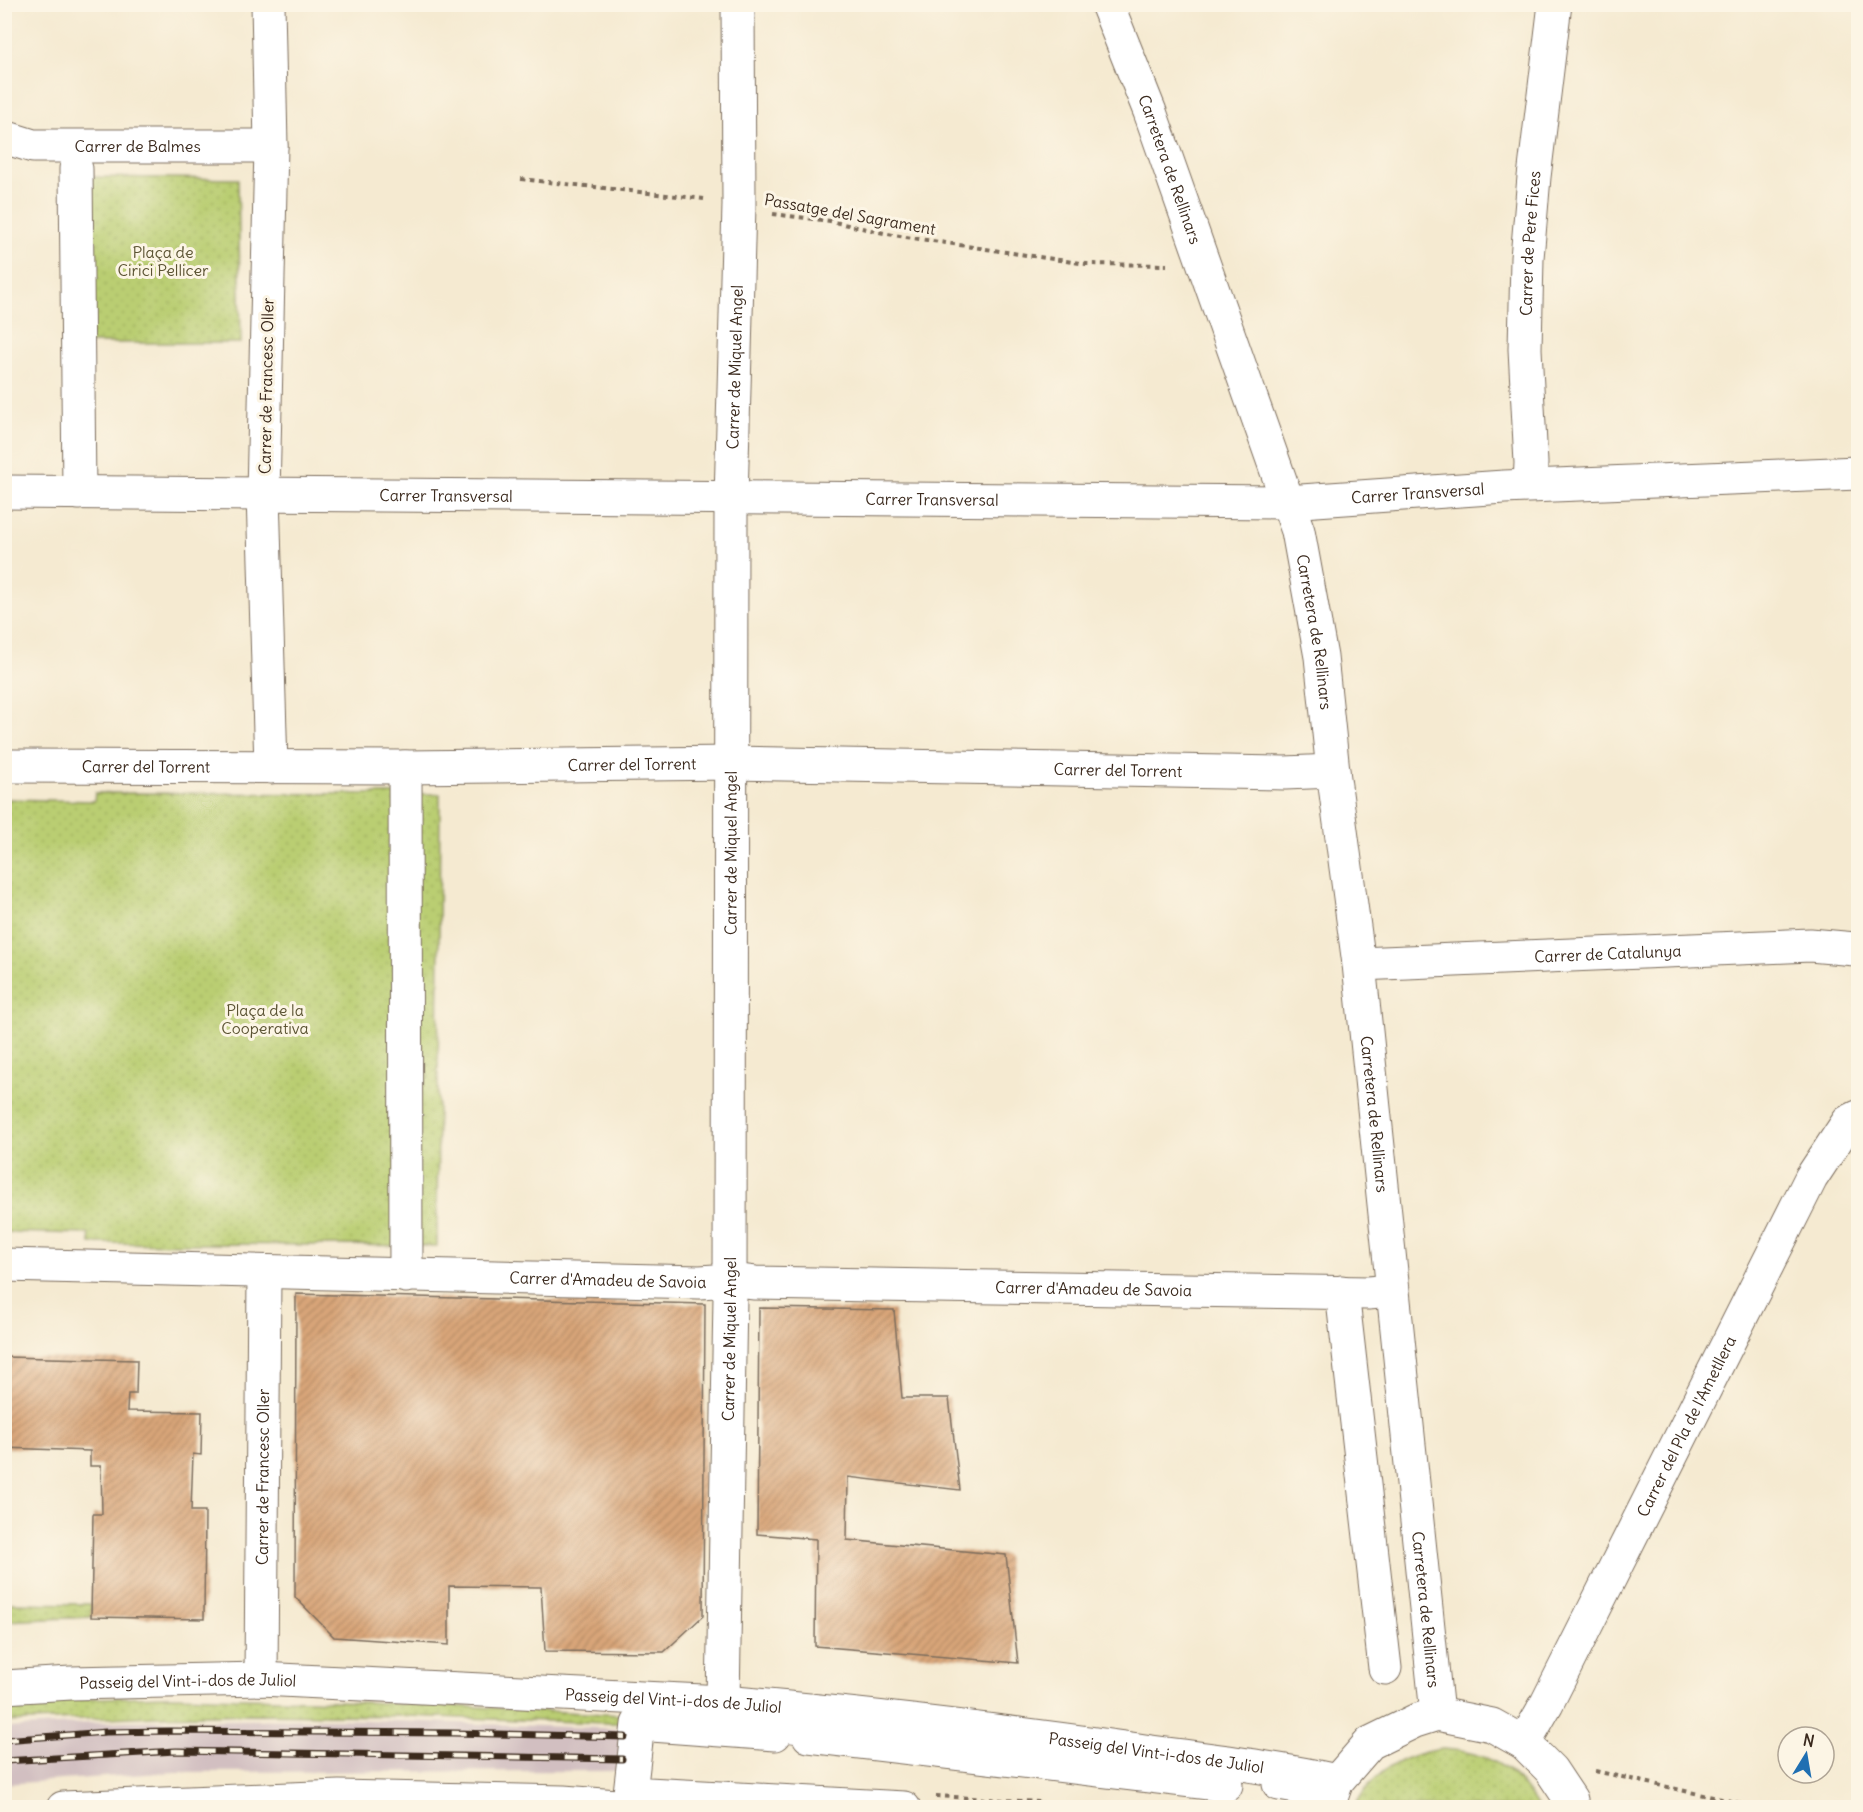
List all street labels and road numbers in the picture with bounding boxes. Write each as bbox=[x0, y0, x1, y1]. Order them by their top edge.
street label: Carretera de Rellinars bbox=[1134, 92, 1206, 247]
street label: Carrer de Balmes bbox=[75, 136, 201, 156]
street label: Carrer de Pere Fices bbox=[1516, 170, 1545, 316]
street label: Passatge del Sagrament bbox=[763, 189, 938, 239]
street label: Carrer de Miquel Angel bbox=[722, 285, 747, 449]
street label: Carrer de Francesc Oller bbox=[254, 297, 278, 474]
street label: Carrer Transversal bbox=[1350, 478, 1485, 508]
street label: Carrer Transversal bbox=[379, 485, 513, 506]
street label: Carrer Transversal bbox=[865, 489, 999, 510]
street label: Carretera de Rellinars bbox=[1292, 553, 1336, 711]
street label: Carrer del Torrent bbox=[568, 753, 697, 775]
street label: Carrer del Torrent bbox=[82, 756, 211, 777]
street label: Carrer del Torrent bbox=[1053, 759, 1183, 781]
street label: Carrer de Miquel Angel bbox=[720, 771, 741, 935]
street label: Carrer de Catalunya bbox=[1534, 940, 1682, 967]
street label: Carretera de Rellinars bbox=[1357, 1035, 1393, 1193]
street label: Carrer de Miquel Angel bbox=[718, 1257, 740, 1421]
street label: Carrer d'Amadeu de Savoia bbox=[509, 1267, 707, 1292]
street label: Carrer d'Amadeu de Savoia bbox=[995, 1277, 1192, 1300]
street label: Carrer del Pla de l'Ametllera bbox=[1632, 1332, 1740, 1520]
street label: Carrer de Francesc Oller bbox=[252, 1388, 273, 1565]
street label: Carretera de Rellinars bbox=[1408, 1530, 1444, 1689]
street label: Passeig del Vint-i-dos de Juliol bbox=[79, 1669, 297, 1693]
street label: Passeig del Vint-i-dos de Juliol bbox=[565, 1684, 782, 1717]
street label: Passeig del Vint-i-dos de Juliol bbox=[1047, 1728, 1265, 1777]

